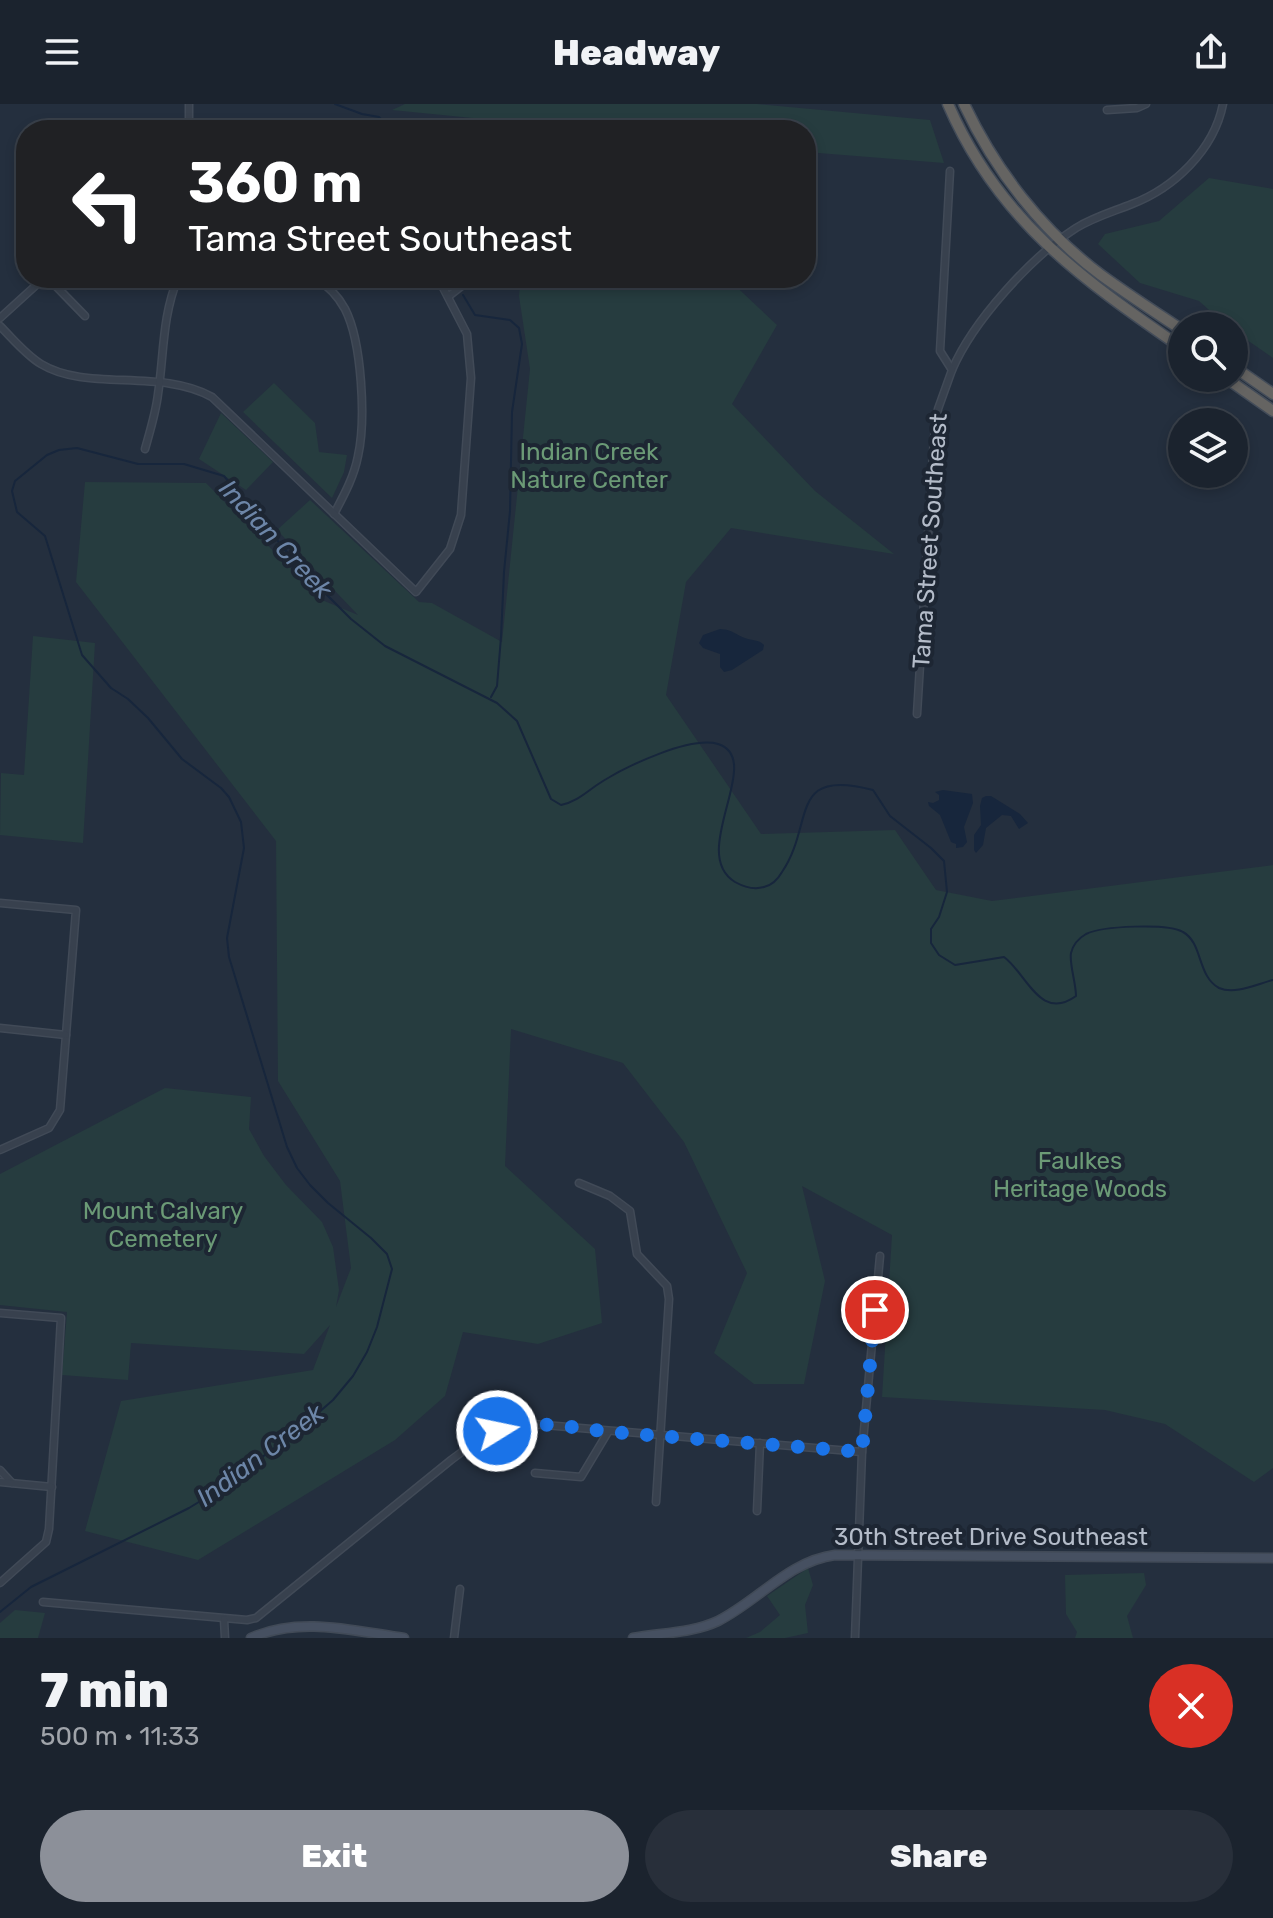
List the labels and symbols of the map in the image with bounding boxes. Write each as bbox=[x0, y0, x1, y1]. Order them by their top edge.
street label: Tama Street Southeast bbox=[907, 412, 953, 670]
park label: Indian Creek Nature Center bbox=[510, 438, 668, 494]
water label: Indian Creek bbox=[213, 473, 339, 606]
park label: Faulkes Heritage Woods bbox=[993, 1147, 1167, 1203]
park label: Mount Calvary Cemetery bbox=[83, 1197, 243, 1253]
pin bbox=[841, 1276, 909, 1344]
position arrow bbox=[455, 1389, 539, 1473]
water label: Indian Creek bbox=[190, 1397, 331, 1513]
street label: 30th Street Drive Southeast bbox=[834, 1523, 1148, 1551]

